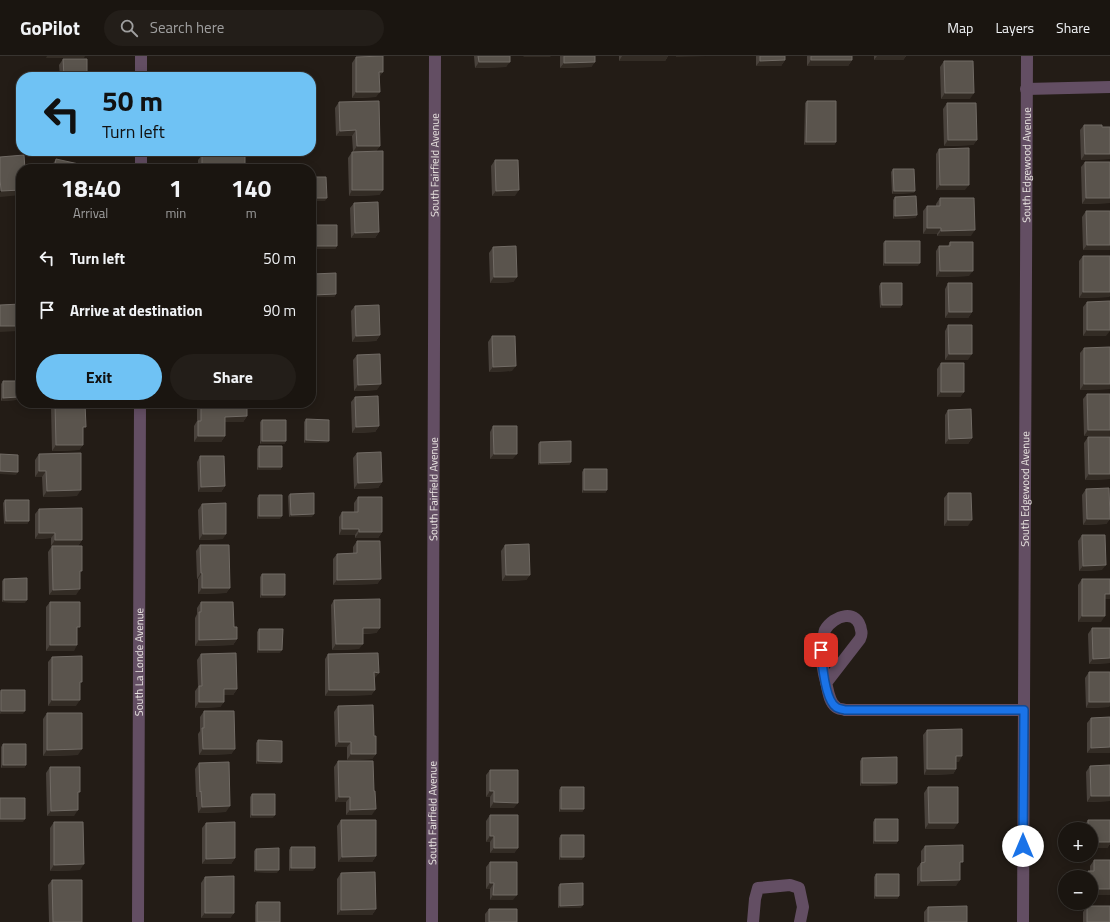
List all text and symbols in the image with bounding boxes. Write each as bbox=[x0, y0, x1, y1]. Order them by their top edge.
search box bbox=[104, 10, 384, 46]
text: GoPilot bbox=[20, 13, 80, 42]
text: Search here bbox=[150, 16, 224, 39]
icon: search bbox=[118, 17, 140, 39]
text: Map bbox=[947, 17, 973, 38]
text: Layers bbox=[995, 17, 1034, 38]
text: Share bbox=[1056, 17, 1090, 38]
text: 50 m bbox=[102, 79, 163, 122]
icon: left bbox=[36, 88, 88, 140]
street label: South Edgewood Avenue bbox=[1018, 107, 1035, 223]
street label: South Fairfield Avenue bbox=[426, 113, 443, 217]
text: Turn left bbox=[102, 118, 165, 145]
text: 18:40 bbox=[61, 170, 121, 206]
text: 1 bbox=[169, 170, 183, 206]
text: 140 bbox=[231, 170, 271, 206]
text: Arrival bbox=[73, 203, 108, 223]
text: min bbox=[165, 203, 186, 223]
text: m bbox=[246, 203, 257, 223]
icon: left bbox=[36, 247, 58, 269]
text: Turn left bbox=[70, 247, 125, 270]
text: 50 m bbox=[263, 247, 296, 270]
icon: arrive bbox=[36, 299, 58, 321]
text: Arrive at destination bbox=[70, 299, 203, 322]
text: 90 m bbox=[263, 299, 296, 322]
button: Exit bbox=[36, 354, 162, 400]
button: Share bbox=[170, 354, 296, 400]
street label: South Edgewood Avenue bbox=[1017, 431, 1033, 547]
street label: South Fairfield Avenue bbox=[425, 437, 442, 541]
street label: South La Londe Avenue bbox=[131, 607, 147, 716]
pin bbox=[804, 633, 838, 667]
icon: arrive bbox=[810, 639, 832, 661]
street label: South Fairfield Avenue bbox=[424, 761, 441, 865]
map controls bbox=[1058, 822, 1098, 910]
button: + bbox=[1058, 822, 1098, 862]
position arrow bbox=[1002, 825, 1044, 867]
button: − bbox=[1058, 870, 1098, 910]

